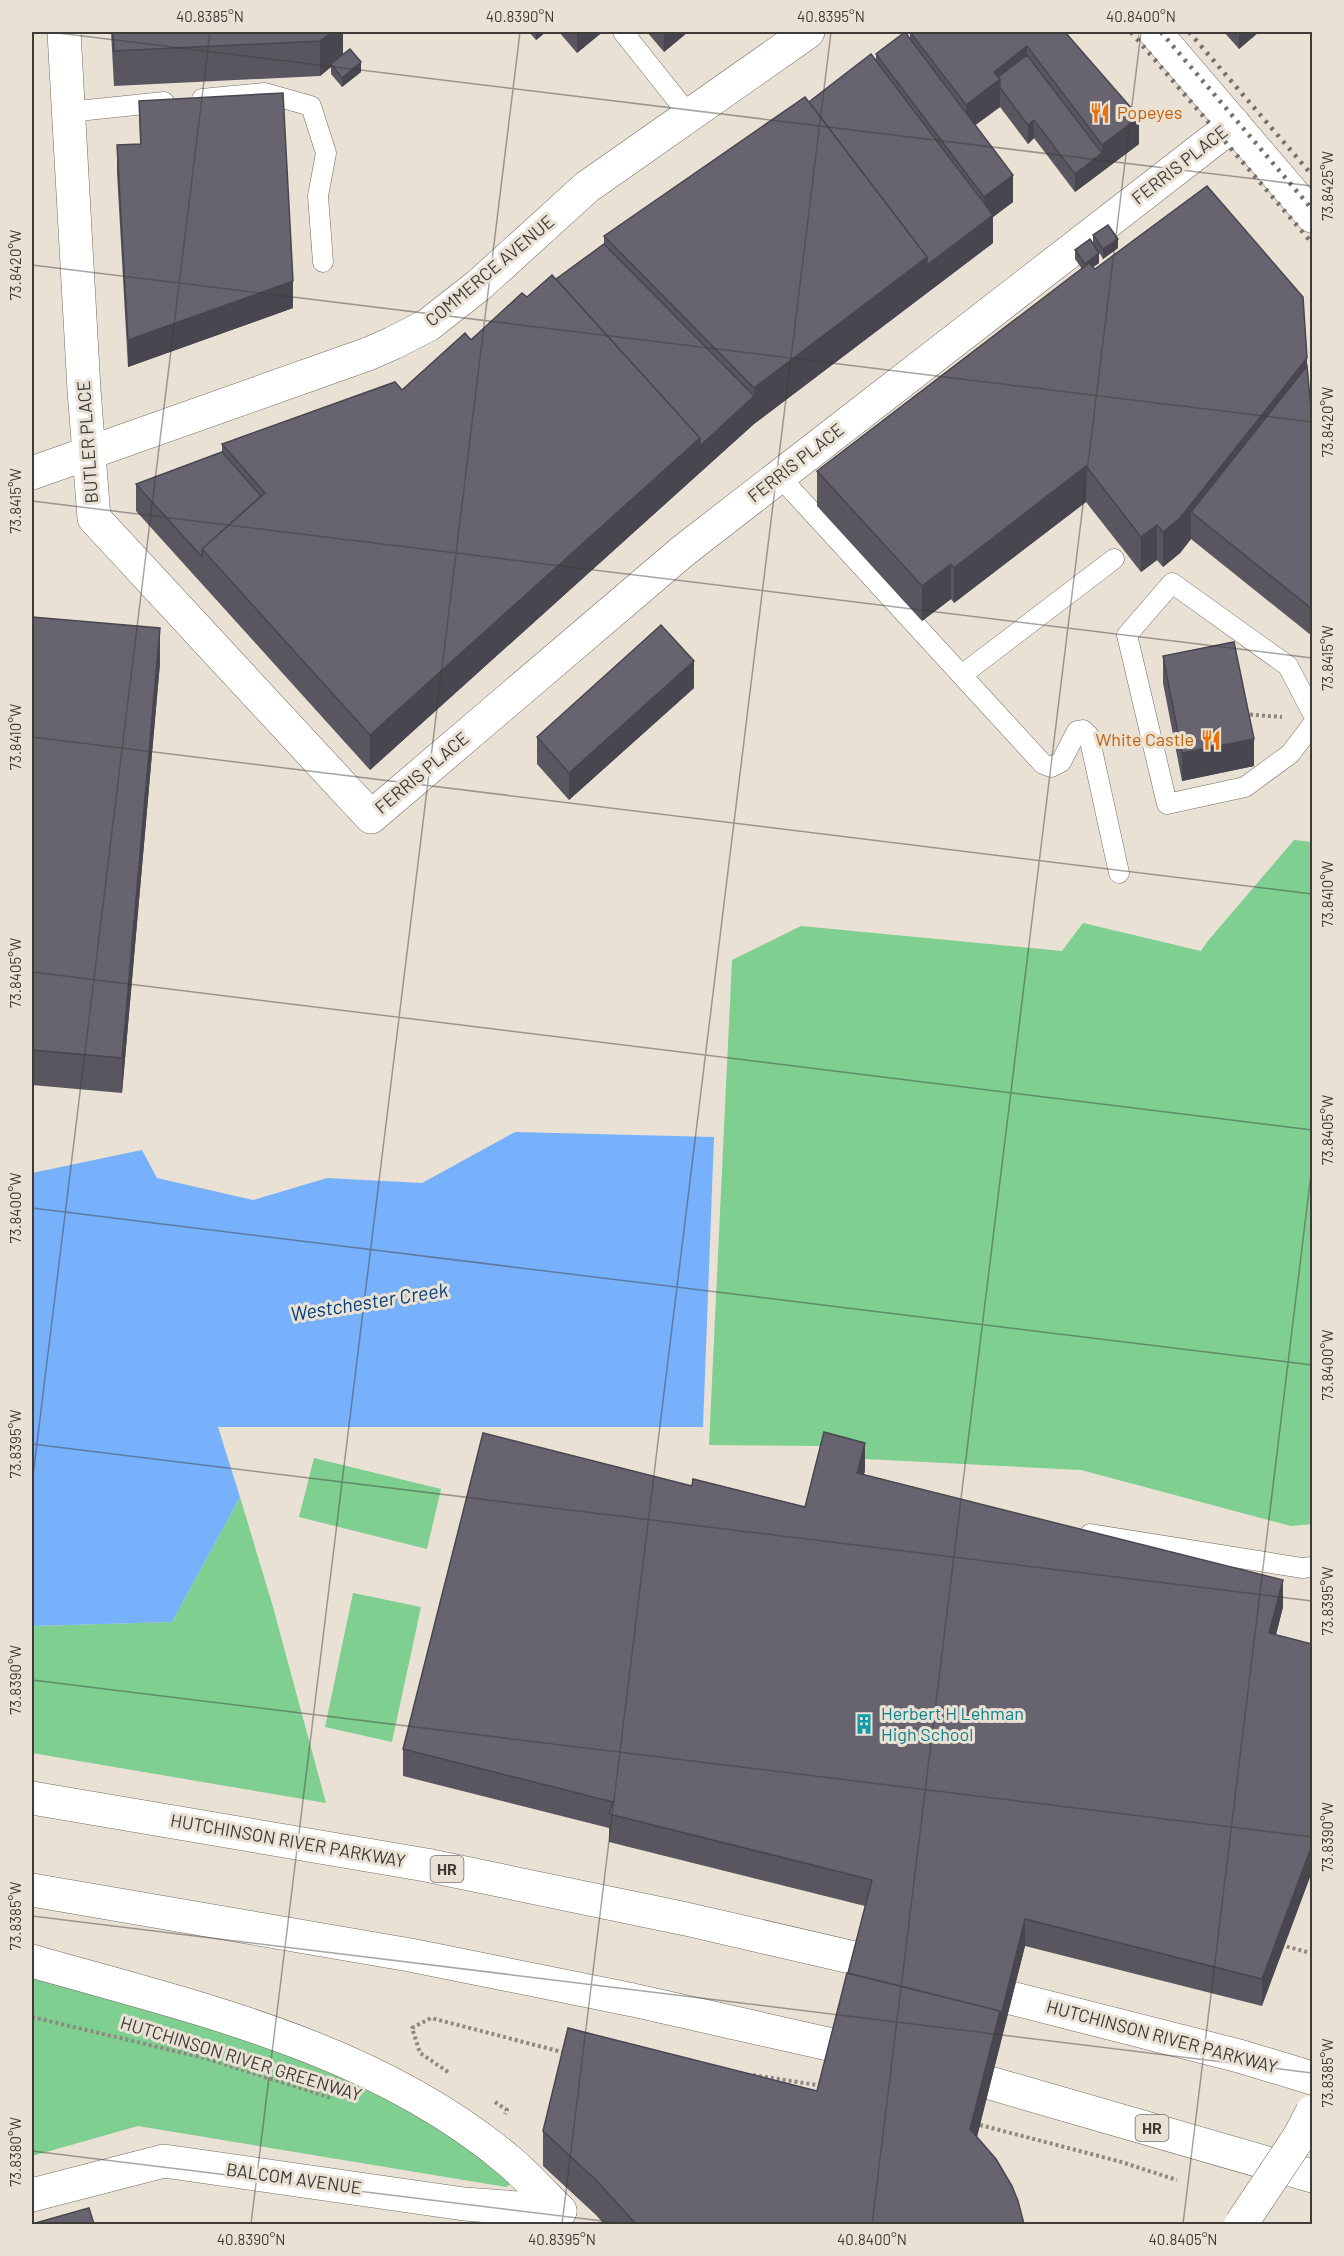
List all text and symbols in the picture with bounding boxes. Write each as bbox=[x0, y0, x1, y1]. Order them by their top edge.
text: 40.8385°N bbox=[176, 7, 244, 25]
text: 40.8390°N bbox=[486, 7, 554, 25]
text: 40.8395°N bbox=[797, 7, 865, 25]
text: 40.8400°N bbox=[1106, 7, 1176, 25]
restaurant icon: Popeyes bbox=[1088, 101, 1112, 125]
place label: Popeyes bbox=[1117, 101, 1182, 123]
street label: FERRIS PLACE bbox=[1127, 120, 1232, 209]
text: 73.8425°W bbox=[1318, 151, 1336, 221]
street label: COMMERCE AVENUE bbox=[421, 210, 558, 330]
text: 73.8420°W bbox=[6, 230, 24, 300]
street label: BUTLER PLACE bbox=[72, 380, 102, 504]
text: 73.8420°W bbox=[1318, 387, 1336, 457]
street label: FERRIS PLACE bbox=[743, 418, 848, 507]
text: 73.8415°W bbox=[6, 468, 24, 534]
text: 73.8415°W bbox=[1318, 625, 1336, 691]
text: 73.8410°W bbox=[6, 704, 24, 770]
street label: FERRIS PLACE bbox=[370, 726, 473, 818]
place label: White Castle bbox=[1096, 728, 1194, 750]
restaurant icon: White Castle bbox=[1199, 728, 1223, 752]
text: 73.8410°W bbox=[1318, 861, 1336, 927]
text: 73.8405°W bbox=[6, 938, 24, 1008]
text: 73.8405°W bbox=[1318, 1095, 1336, 1165]
text: 73.8400°W bbox=[6, 1173, 24, 1243]
water label: Westchester Creek bbox=[288, 1277, 450, 1325]
text: 73.8400°W bbox=[1318, 1330, 1336, 1400]
text: 73.8395°W bbox=[6, 1410, 24, 1478]
text: 73.8395°W bbox=[1318, 1567, 1336, 1635]
text: 73.8390°W bbox=[6, 1645, 24, 1715]
place label: Herbert H Lehman High School bbox=[881, 1702, 1024, 1745]
building icon: Herbert H Lehman High School bbox=[852, 1712, 876, 1736]
text: 73.8390°W bbox=[1318, 1802, 1336, 1872]
street label: HUTCHINSON RIVER PARKWAY bbox=[169, 1808, 408, 1872]
road number: HR bbox=[430, 1856, 464, 1882]
text: 73.8385°W bbox=[6, 1882, 24, 1950]
street label: HUTCHINSON RIVER PARKWAY bbox=[1044, 1995, 1280, 2078]
street label: HUTCHINSON RIVER GREENWAY bbox=[118, 2011, 365, 2105]
text: 73.8385°W bbox=[1318, 2039, 1336, 2107]
road number: HR bbox=[1136, 2115, 1168, 2141]
text: 73.8380°W bbox=[6, 2117, 24, 2187]
street label: BALCOM AVENUE bbox=[225, 2158, 363, 2198]
text: 40.8390°N bbox=[217, 2230, 285, 2248]
text: 40.8395°N bbox=[528, 2230, 596, 2248]
text: 40.8400°N bbox=[837, 2230, 907, 2248]
text: 40.8405°N bbox=[1148, 2230, 1218, 2248]

